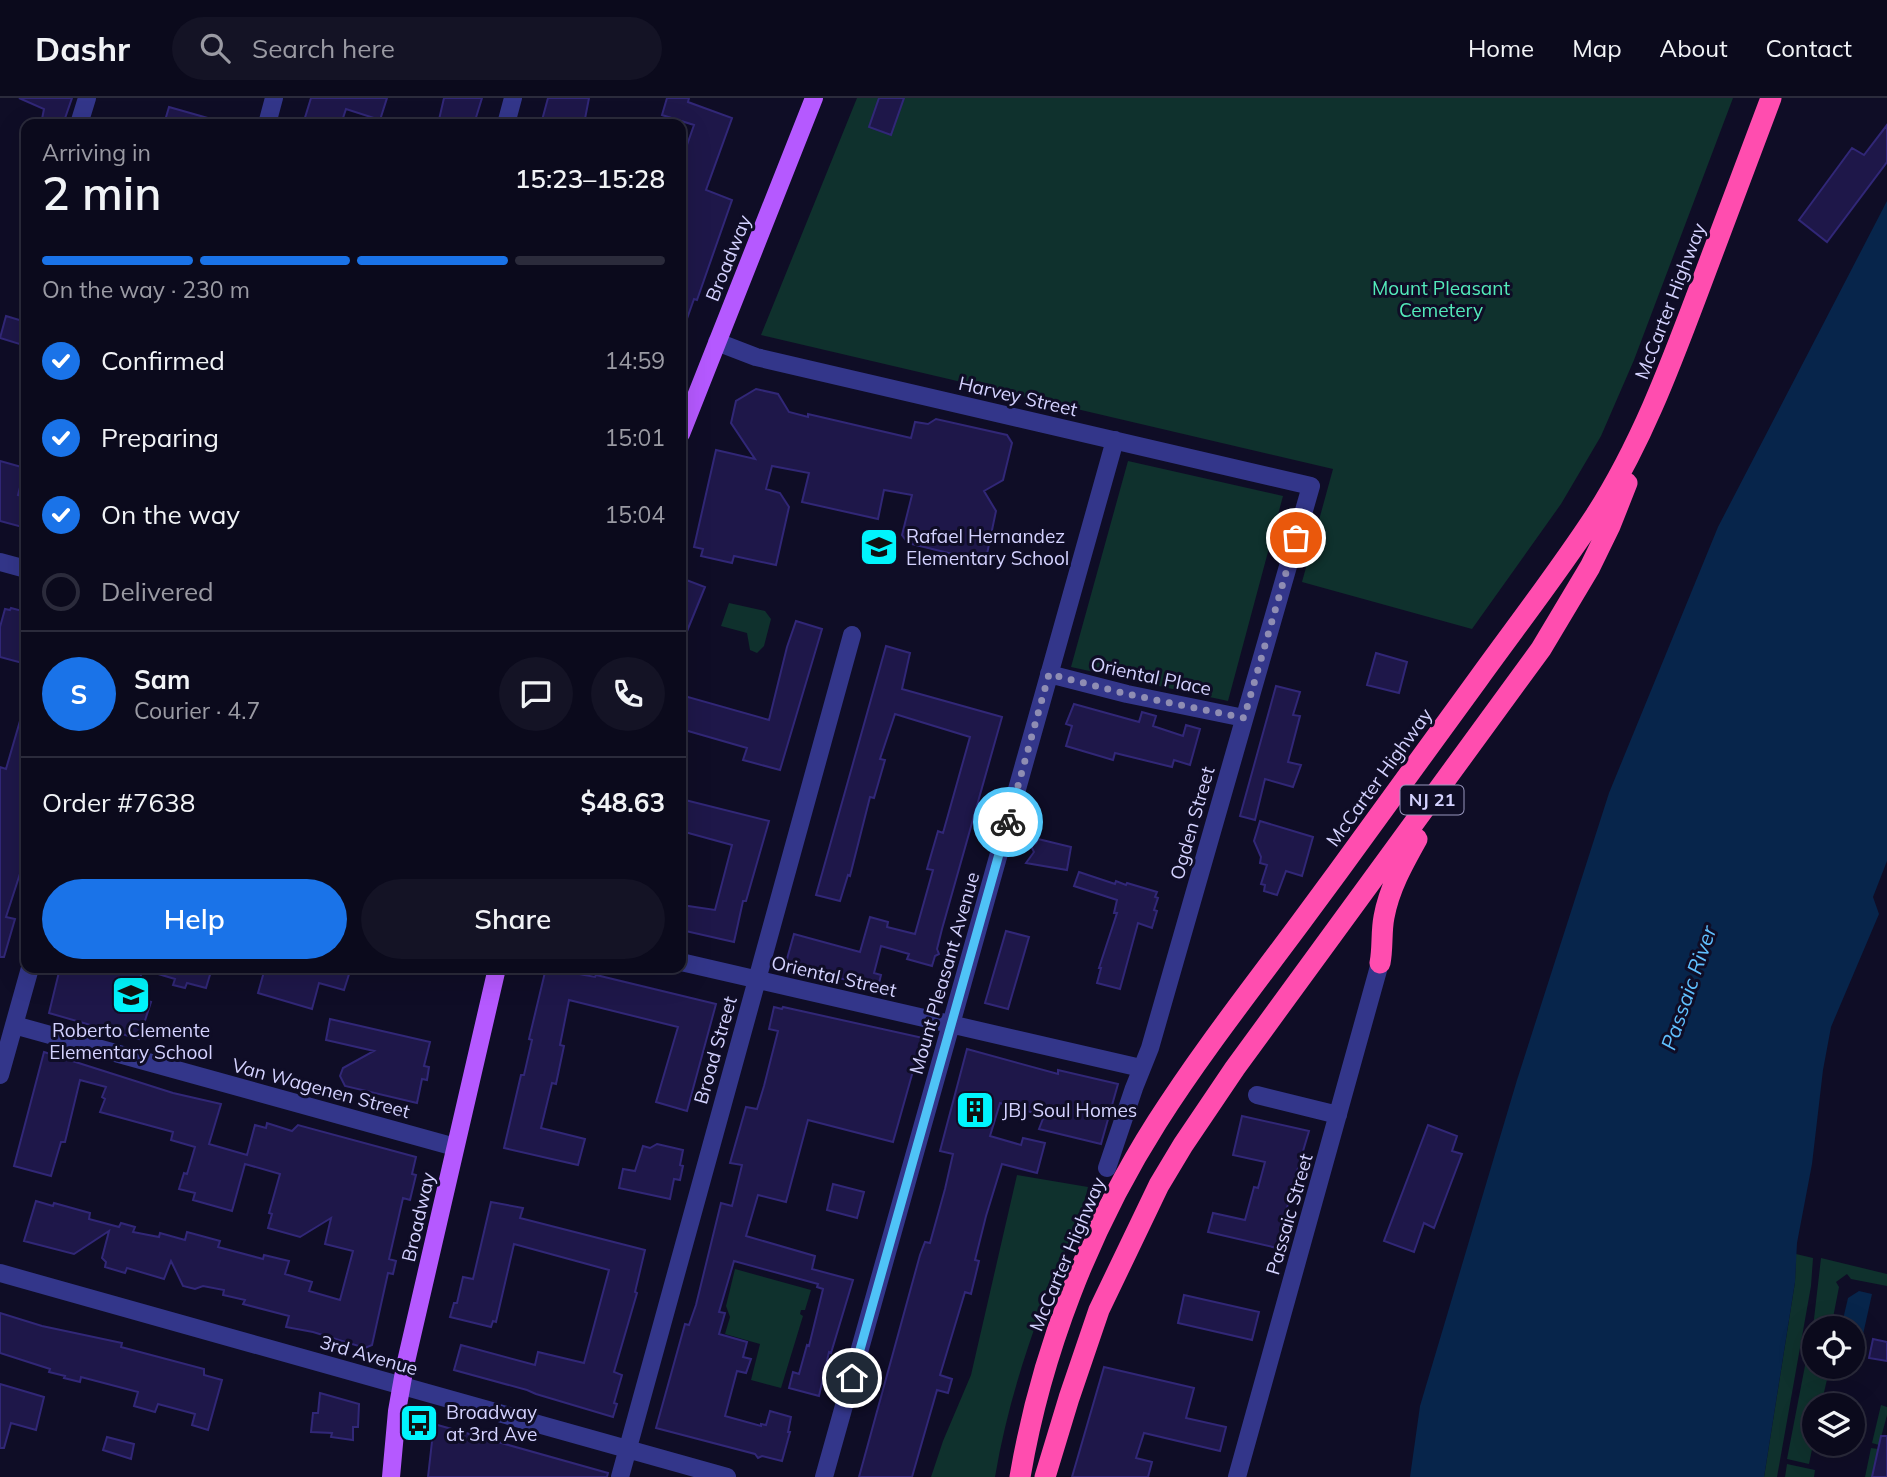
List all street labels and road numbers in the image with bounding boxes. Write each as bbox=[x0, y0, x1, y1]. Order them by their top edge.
street label: Broadway bbox=[700, 211, 756, 305]
street label: McCarter Highway bbox=[1629, 220, 1711, 382]
street label: Harvey Street bbox=[956, 371, 1080, 421]
street label: Oriental Place bbox=[1088, 651, 1214, 701]
street label: McCarter Highway bbox=[1321, 703, 1437, 851]
street label: Ogden Street bbox=[1164, 763, 1220, 882]
road number: NJ 21 bbox=[1400, 786, 1464, 814]
street label: Mount Pleasant Avenue bbox=[904, 869, 984, 1077]
street label: Oriental Street bbox=[769, 950, 899, 1002]
street label: Broad Street bbox=[688, 993, 742, 1107]
street label: Van Wagenen Street bbox=[230, 1053, 413, 1123]
street label: Passaic Street bbox=[1260, 1150, 1318, 1277]
street label: Broadway bbox=[396, 1170, 440, 1264]
street label: McCarter Highway bbox=[1024, 1173, 1110, 1335]
street label: 3rd Avenue bbox=[317, 1330, 421, 1380]

